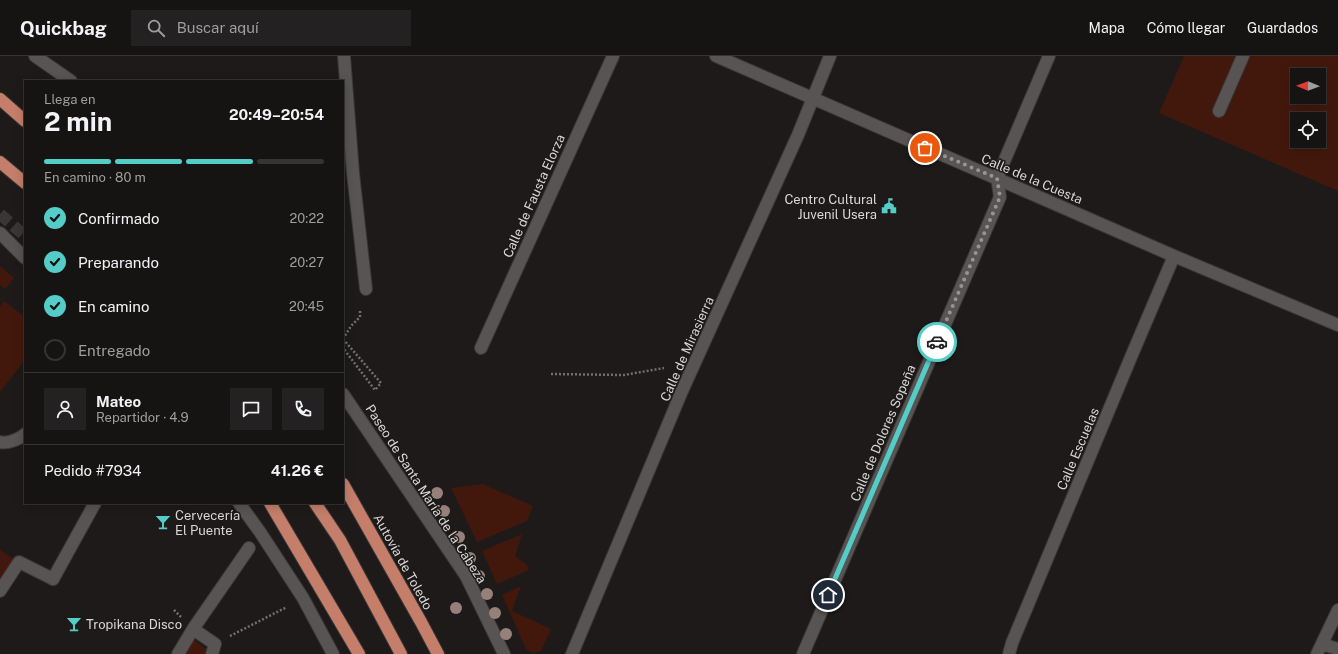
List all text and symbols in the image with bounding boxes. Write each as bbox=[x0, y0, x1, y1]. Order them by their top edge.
search box bbox=[131, 10, 411, 46]
text: Quickbag bbox=[20, 17, 107, 39]
icon: search bbox=[145, 17, 167, 39]
text: Buscar aquí bbox=[177, 19, 259, 36]
text: Mapa bbox=[1089, 20, 1125, 36]
text: Cómo llegar bbox=[1147, 20, 1225, 36]
text: Guardados bbox=[1247, 20, 1318, 36]
north arrow bbox=[1290, 68, 1326, 104]
map controls bbox=[1290, 68, 1326, 148]
text: Llega en bbox=[44, 92, 95, 107]
text: 2 min bbox=[44, 106, 112, 137]
text: 20:49–20:54 bbox=[229, 106, 324, 123]
button: locate bbox=[1290, 112, 1326, 148]
pin bbox=[908, 131, 942, 165]
street label: Calle de Fausta Elorza bbox=[500, 132, 568, 260]
icon: bag bbox=[914, 137, 936, 159]
street label: Calle de la Cuesta bbox=[979, 151, 1085, 207]
text: En camino · 80 m bbox=[44, 170, 146, 185]
place label: Centro Cultural Juvenil Usera bbox=[784, 192, 877, 222]
public building icon: Centro Cultural Juvenil Usera bbox=[880, 197, 898, 215]
icon: check bbox=[44, 207, 66, 229]
text: Confirmado bbox=[78, 210, 159, 227]
text: 20:22 bbox=[290, 211, 324, 226]
icon: check bbox=[44, 251, 66, 273]
text: Preparando bbox=[78, 254, 159, 271]
text: 20:27 bbox=[290, 255, 324, 270]
street label: Calle de Mirasierra bbox=[657, 294, 717, 404]
icon: check bbox=[44, 295, 66, 317]
text: En camino bbox=[78, 298, 150, 315]
text: 20:45 bbox=[289, 299, 324, 314]
courier bbox=[917, 322, 957, 362]
icon: car bbox=[926, 331, 948, 353]
text: Entregado bbox=[78, 342, 150, 359]
street label: Calle de Dolores Sopeña bbox=[847, 362, 919, 504]
button: person bbox=[44, 388, 86, 430]
button: chat bbox=[230, 388, 272, 430]
button: phone bbox=[282, 388, 324, 430]
text: Mateo bbox=[96, 393, 141, 410]
street label: Paseo de Santa María de la Cabeza bbox=[362, 402, 490, 586]
street label: Calle Escuelas bbox=[1054, 406, 1102, 492]
text: Repartidor · 4.9 bbox=[96, 410, 189, 425]
text: Pedido #7934 bbox=[44, 462, 142, 479]
text: 41.26 € bbox=[271, 462, 324, 479]
place label: Cervecería El Puente bbox=[175, 508, 240, 538]
street label: Autovía de Toledo bbox=[370, 512, 436, 612]
bar icon: Cervecería El Puente bbox=[154, 513, 172, 531]
pin bbox=[811, 578, 845, 612]
icon: home bbox=[817, 584, 839, 606]
bar icon: Tropikana Disco bbox=[65, 615, 83, 633]
place label: Tropikana Disco bbox=[86, 617, 182, 632]

